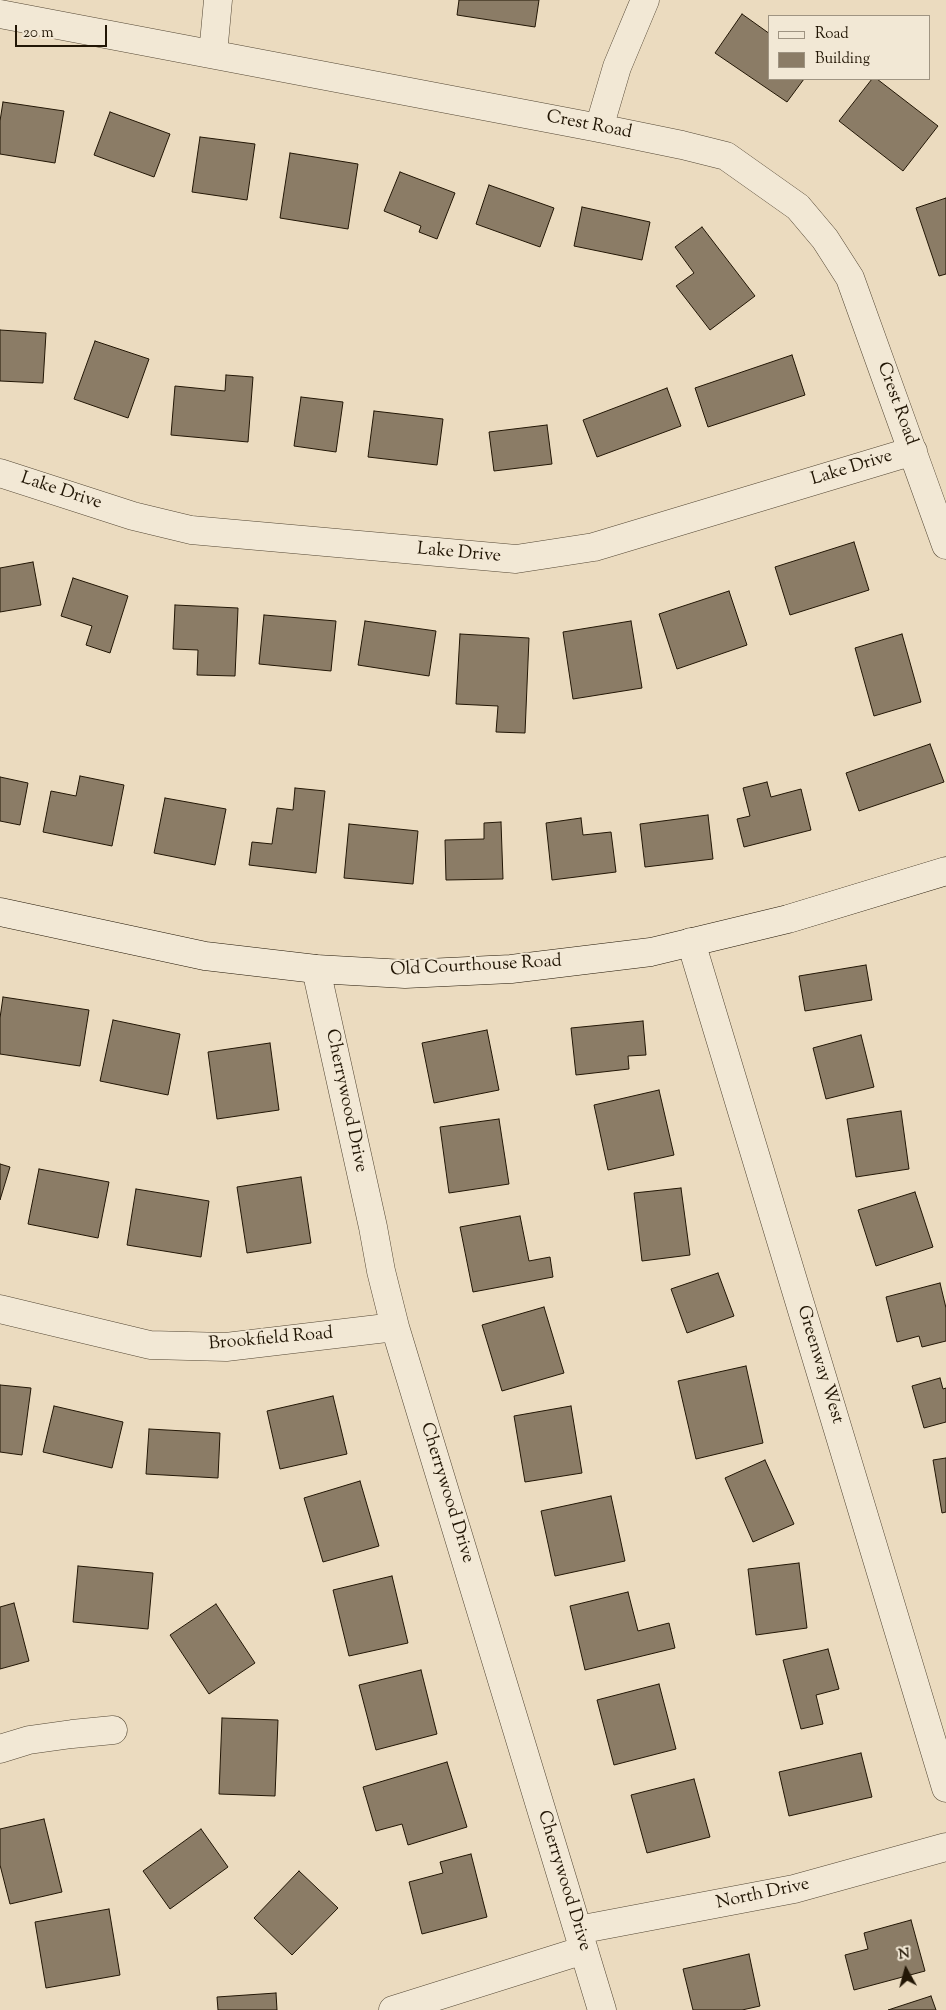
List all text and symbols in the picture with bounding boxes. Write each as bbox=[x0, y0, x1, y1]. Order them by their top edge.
scale bar bbox=[18, 15, 110, 47]
legend bbox=[768, 15, 931, 80]
text: 20 m bbox=[23, 23, 54, 44]
text: Road bbox=[815, 24, 849, 45]
text: Building bbox=[815, 49, 870, 70]
street label: Crest Road bbox=[544, 107, 634, 145]
street label: Crest Road bbox=[871, 359, 921, 449]
street label: Lake Drive bbox=[809, 446, 895, 492]
street label: Lake Drive bbox=[18, 469, 104, 515]
street label: Lake Drive bbox=[416, 540, 502, 568]
street label: Old Courthouse Road bbox=[390, 952, 562, 982]
street label: Cherrywood Drive bbox=[319, 1027, 371, 1175]
street label: Greenway West bbox=[791, 1303, 847, 1427]
street label: Brookfield Road bbox=[208, 1324, 334, 1356]
street label: Cherrywood Drive bbox=[414, 1420, 478, 1566]
street label: Cherrywood Drive bbox=[531, 1808, 595, 1954]
street label: North Drive bbox=[715, 1875, 811, 1915]
north arrow bbox=[881, 1945, 931, 1995]
text: N bbox=[897, 1945, 911, 1966]

